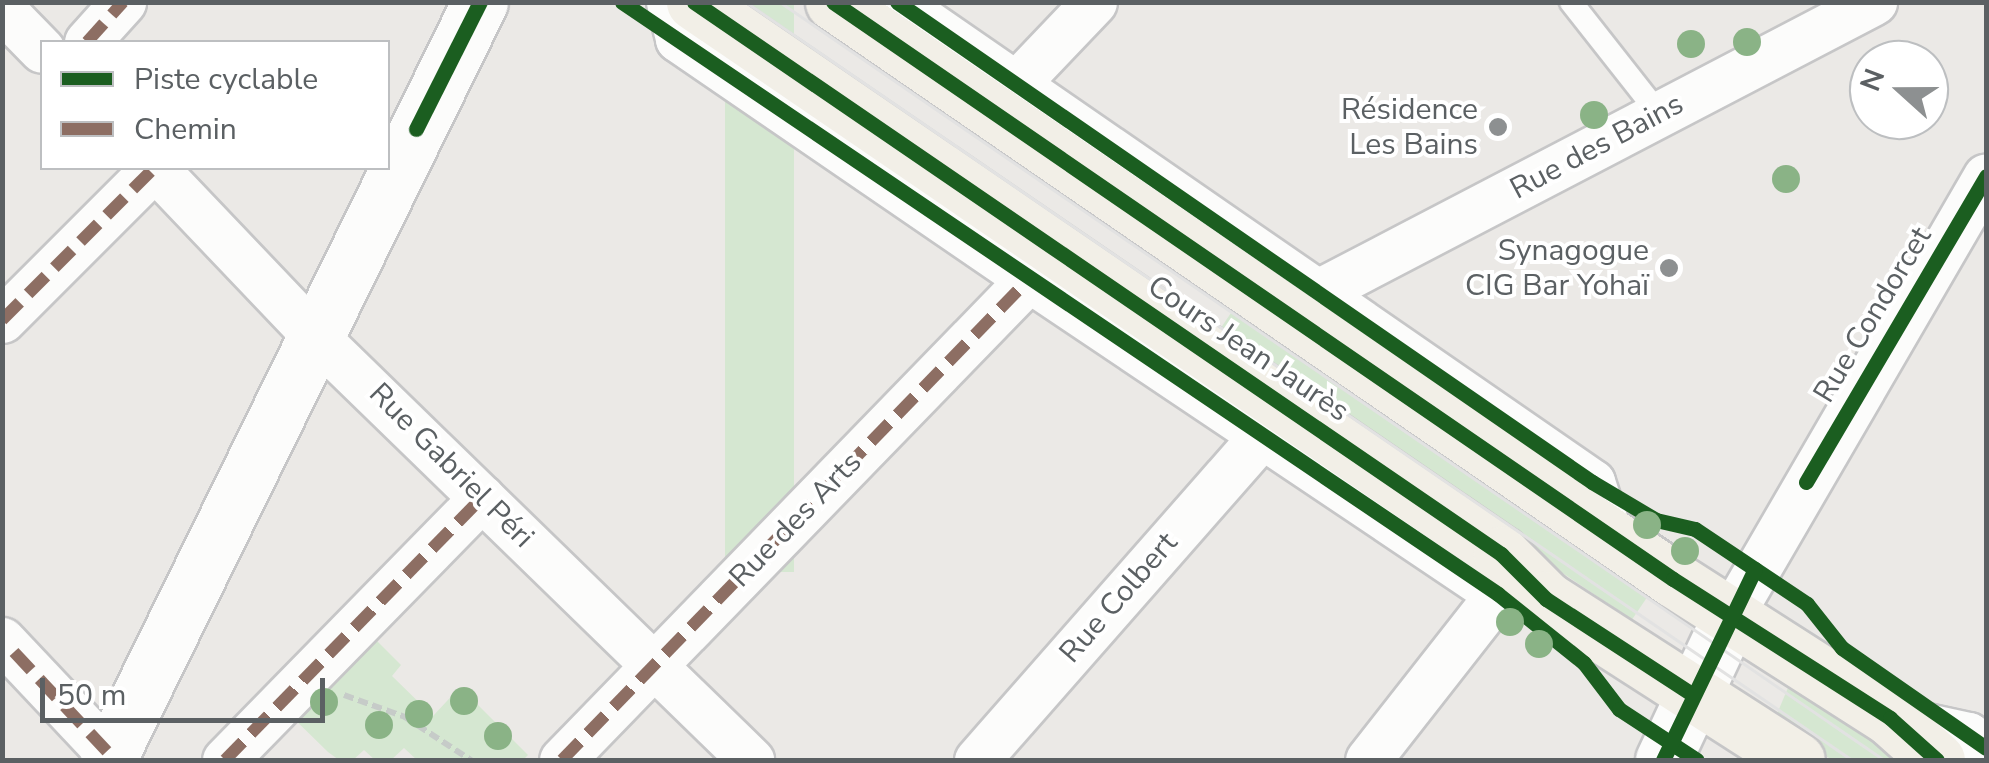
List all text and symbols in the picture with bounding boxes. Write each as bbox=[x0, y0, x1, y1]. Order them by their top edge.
legend bbox=[40, 40, 390, 170]
north arrow bbox=[1849, 40, 1949, 140]
text: Piste cyclable bbox=[134, 59, 318, 100]
text: N bbox=[1851, 63, 1894, 97]
street label: Rue des Bains bbox=[1504, 86, 1690, 208]
place label: Résidence Les Bains bbox=[1341, 92, 1478, 162]
text: Chemin bbox=[134, 109, 237, 150]
marker: Résidence Les Bains bbox=[1487, 116, 1509, 138]
street label: Rue Condorcet bbox=[1807, 221, 1939, 409]
place label: Synagogue CIG Bar Yohaï bbox=[1465, 233, 1649, 304]
marker: Synagogue CIG Bar Yohaï bbox=[1658, 257, 1680, 279]
street label: Cours Jean Jaurès bbox=[1140, 268, 1356, 430]
street label: Rue Gabriel Péri bbox=[361, 376, 541, 556]
street label: Rue des Arts bbox=[722, 445, 870, 595]
street label: Rue Colbert bbox=[1053, 526, 1185, 670]
scale bar bbox=[45, 658, 330, 720]
text: 50 m bbox=[57, 675, 126, 716]

